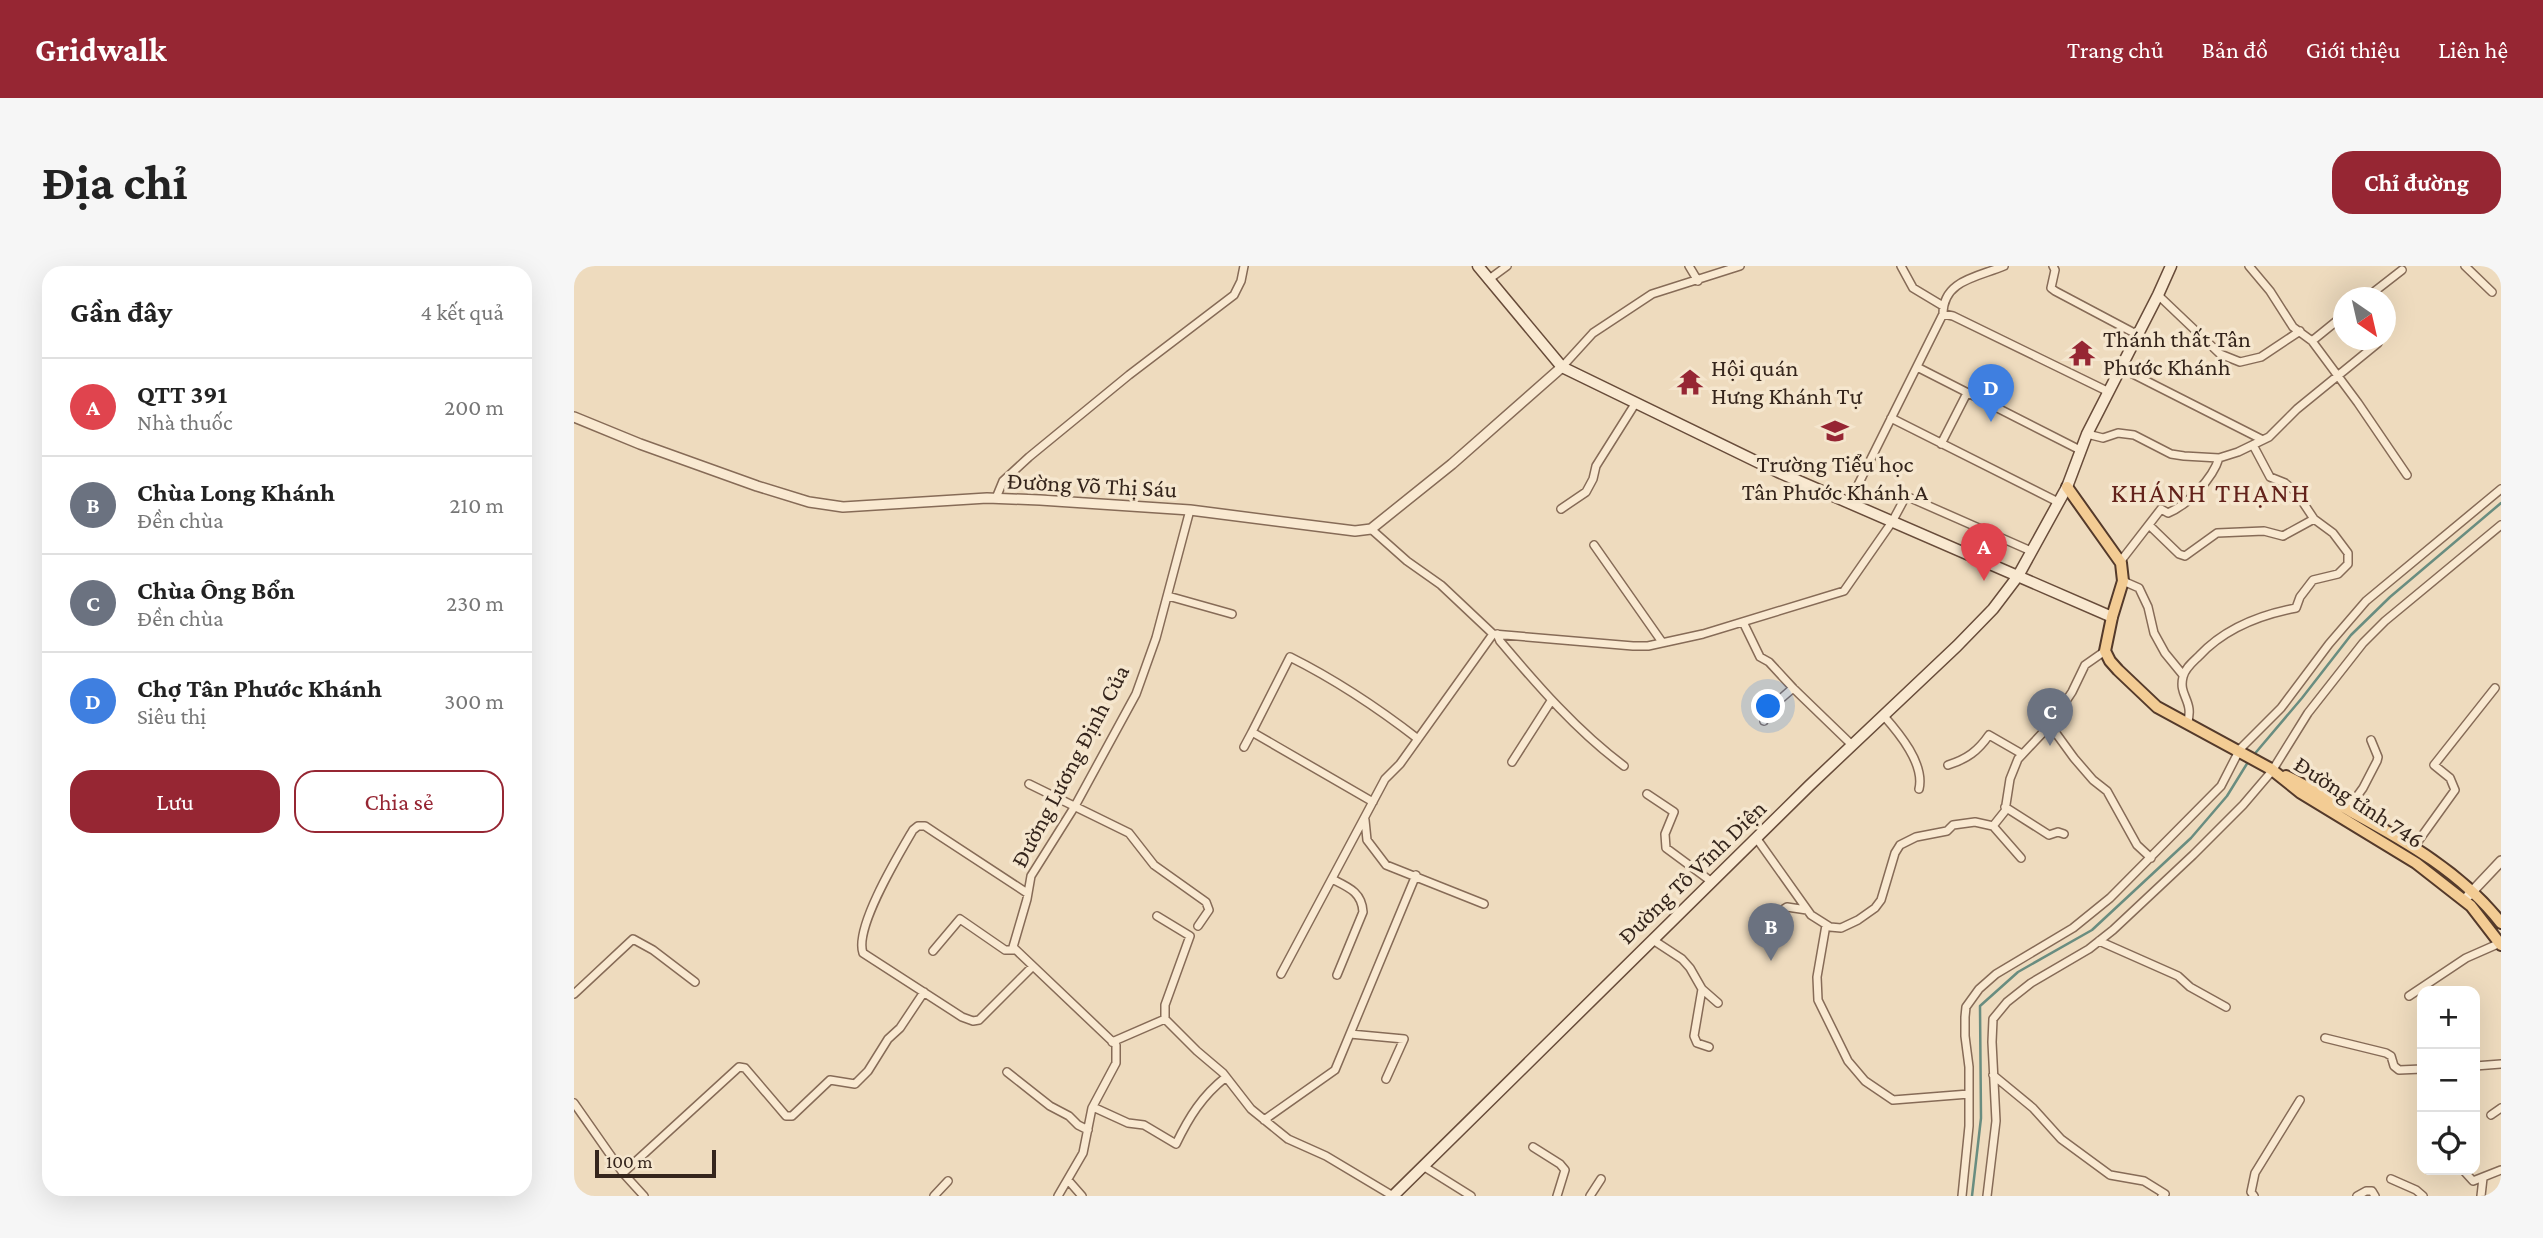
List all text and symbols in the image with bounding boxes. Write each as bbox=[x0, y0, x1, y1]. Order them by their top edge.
text: Gridwalk bbox=[35, 31, 167, 68]
text: Trang chủ bbox=[2067, 36, 2164, 63]
text: Bản đồ bbox=[2202, 36, 2268, 63]
text: Giới thiệu bbox=[2306, 36, 2400, 63]
text: Liên hệ bbox=[2438, 36, 2508, 63]
button: Chỉ đường bbox=[2332, 151, 2501, 214]
text: Địa chỉ bbox=[42, 155, 187, 210]
north arrow bbox=[2333, 287, 2396, 350]
text: Gần đây bbox=[70, 295, 172, 328]
text: 4 kết quả bbox=[420, 299, 504, 325]
place label: Thánh thất Tân Phước Khánh bbox=[2103, 325, 2251, 380]
temple icon: Thánh thất Tân Phước Khánh bbox=[2067, 338, 2097, 368]
place label: Hội quán Hưng Khánh Tự bbox=[1711, 354, 1863, 409]
pin: D bbox=[1968, 364, 2014, 422]
temple icon: Hội quán Hưng Khánh Tự bbox=[1675, 367, 1705, 397]
text: QTT 391 bbox=[137, 380, 227, 409]
text: A bbox=[86, 394, 100, 420]
text: 200 m bbox=[444, 394, 504, 420]
text: Nhà thuốc bbox=[137, 409, 233, 435]
school or university icon: Trường Tiểu học Tân Phước Khánh A bbox=[1820, 416, 1850, 446]
place label: Trường Tiểu học Tân Phước Khánh A bbox=[1742, 450, 1929, 505]
street label: Đường Võ Thị Sáu bbox=[1006, 467, 1178, 502]
district label: KHÁNH THẠNH bbox=[2111, 477, 2311, 508]
text: Chùa Long Khánh bbox=[137, 478, 335, 507]
text: B bbox=[86, 492, 100, 518]
text: 210 m bbox=[450, 492, 504, 518]
text: Đền chùa bbox=[137, 507, 224, 533]
pin: A bbox=[1961, 523, 2007, 581]
text: Chùa Ông Bổn bbox=[137, 576, 295, 605]
text: C bbox=[86, 590, 100, 616]
text: 230 m bbox=[446, 590, 504, 616]
text: Đền chùa bbox=[137, 605, 224, 631]
street label: Đường Lương Định Của bbox=[1005, 660, 1134, 872]
text: Chợ Tân Phước Khánh bbox=[137, 674, 382, 703]
text: D bbox=[85, 688, 101, 714]
text: 300 m bbox=[444, 688, 504, 714]
pin: C bbox=[2027, 688, 2073, 746]
your location bbox=[1751, 689, 1785, 723]
text: Siêu thị bbox=[137, 703, 206, 729]
street label: Đường tỉnh 746 bbox=[2290, 750, 2429, 853]
button: Lưu bbox=[70, 770, 280, 833]
button: Chia sẻ bbox=[294, 770, 504, 833]
street label: Đường Tô Vĩnh Diện bbox=[1612, 794, 1771, 949]
pin: B bbox=[1748, 903, 1794, 961]
map controls bbox=[2417, 986, 2480, 1175]
button: + bbox=[2417, 986, 2480, 1049]
button: − bbox=[2417, 1049, 2480, 1112]
button: locate bbox=[2417, 1112, 2480, 1175]
scale bar bbox=[595, 1147, 716, 1179]
text: 100 m bbox=[606, 1151, 653, 1172]

